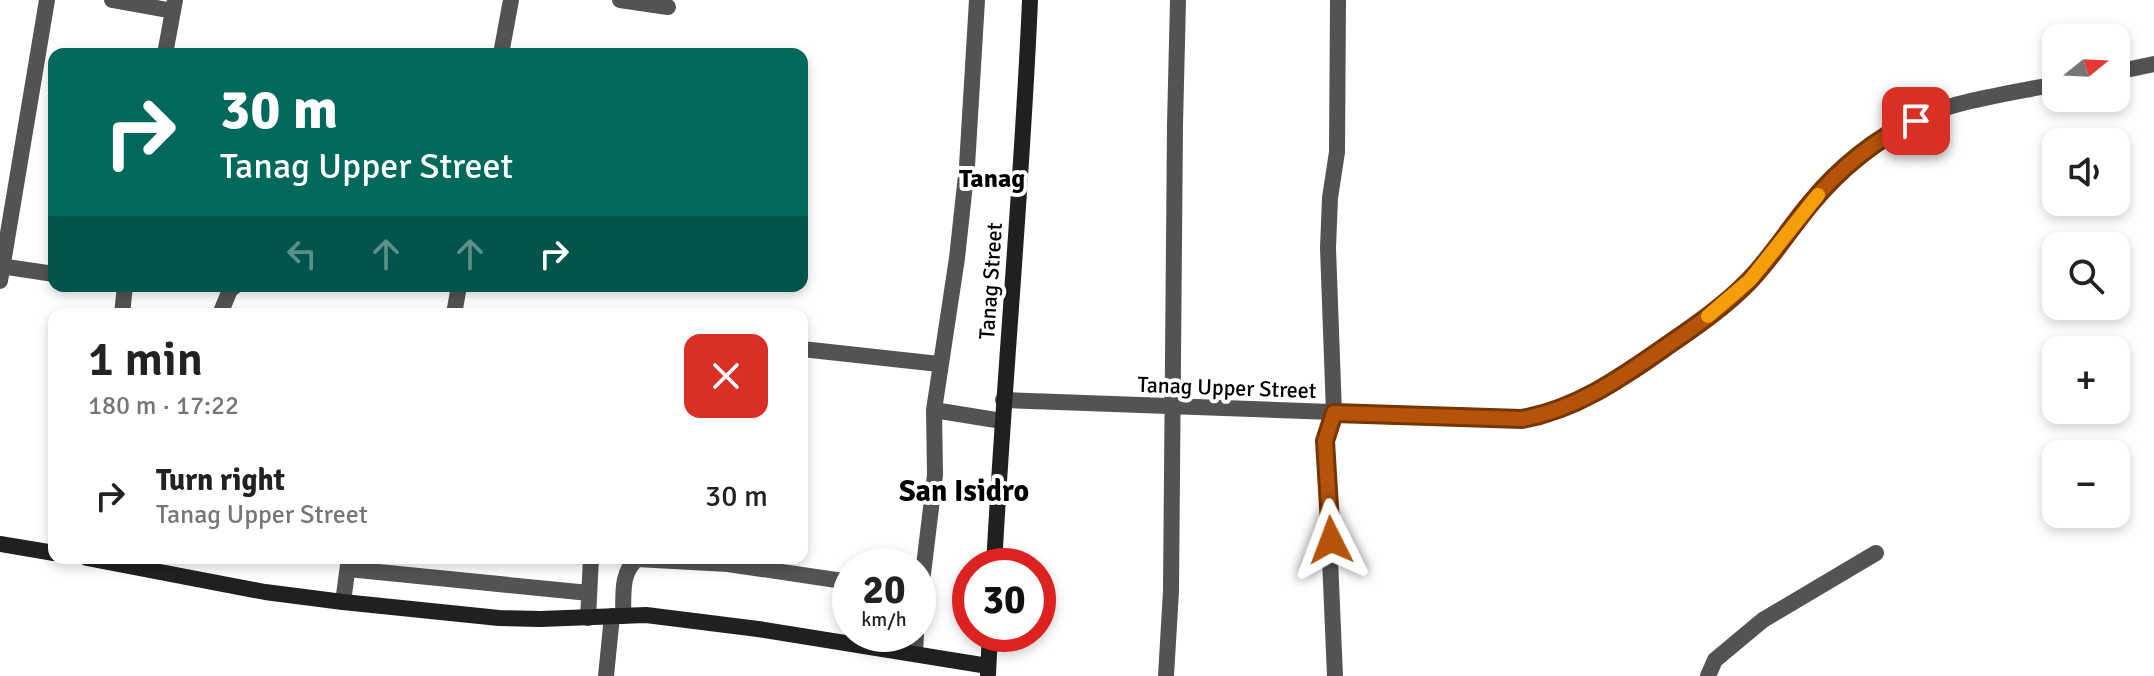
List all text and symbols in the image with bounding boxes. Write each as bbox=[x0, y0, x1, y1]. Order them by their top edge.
north arrow bbox=[2042, 24, 2130, 112]
map controls bbox=[2042, 24, 2130, 528]
text: 30 m bbox=[220, 75, 338, 144]
icon: right bbox=[88, 80, 192, 184]
pin bbox=[1882, 87, 1950, 155]
icon: arrive bbox=[1894, 99, 1938, 143]
button: sound bbox=[2042, 128, 2130, 216]
text: Tanag Upper Street bbox=[220, 144, 513, 189]
district label: Tanag bbox=[959, 163, 1025, 195]
street label: Tanag Street bbox=[973, 221, 1008, 340]
icon: left bbox=[280, 232, 324, 276]
icon: ahead bbox=[364, 232, 408, 276]
icon: ahead bbox=[448, 232, 492, 276]
icon: right bbox=[532, 232, 576, 276]
button: search bbox=[2042, 232, 2130, 320]
text: 1 min bbox=[88, 330, 203, 389]
button: close bbox=[684, 334, 768, 418]
button: + bbox=[2042, 336, 2130, 424]
street label: Tanag Upper Street bbox=[1137, 371, 1317, 404]
text: 180 m · 17:22 bbox=[88, 390, 239, 422]
button: − bbox=[2042, 440, 2130, 528]
text: Turn right bbox=[156, 462, 285, 499]
district label: San Isidro bbox=[899, 473, 1029, 510]
icon: right bbox=[88, 474, 132, 518]
text: 30 m bbox=[705, 478, 768, 515]
position arrow bbox=[1289, 498, 1373, 582]
text: Tanag Upper Street bbox=[156, 499, 368, 531]
speed limit sign: 30 bbox=[952, 548, 1056, 652]
text: 20 bbox=[862, 565, 906, 615]
text: km/h bbox=[861, 607, 907, 632]

